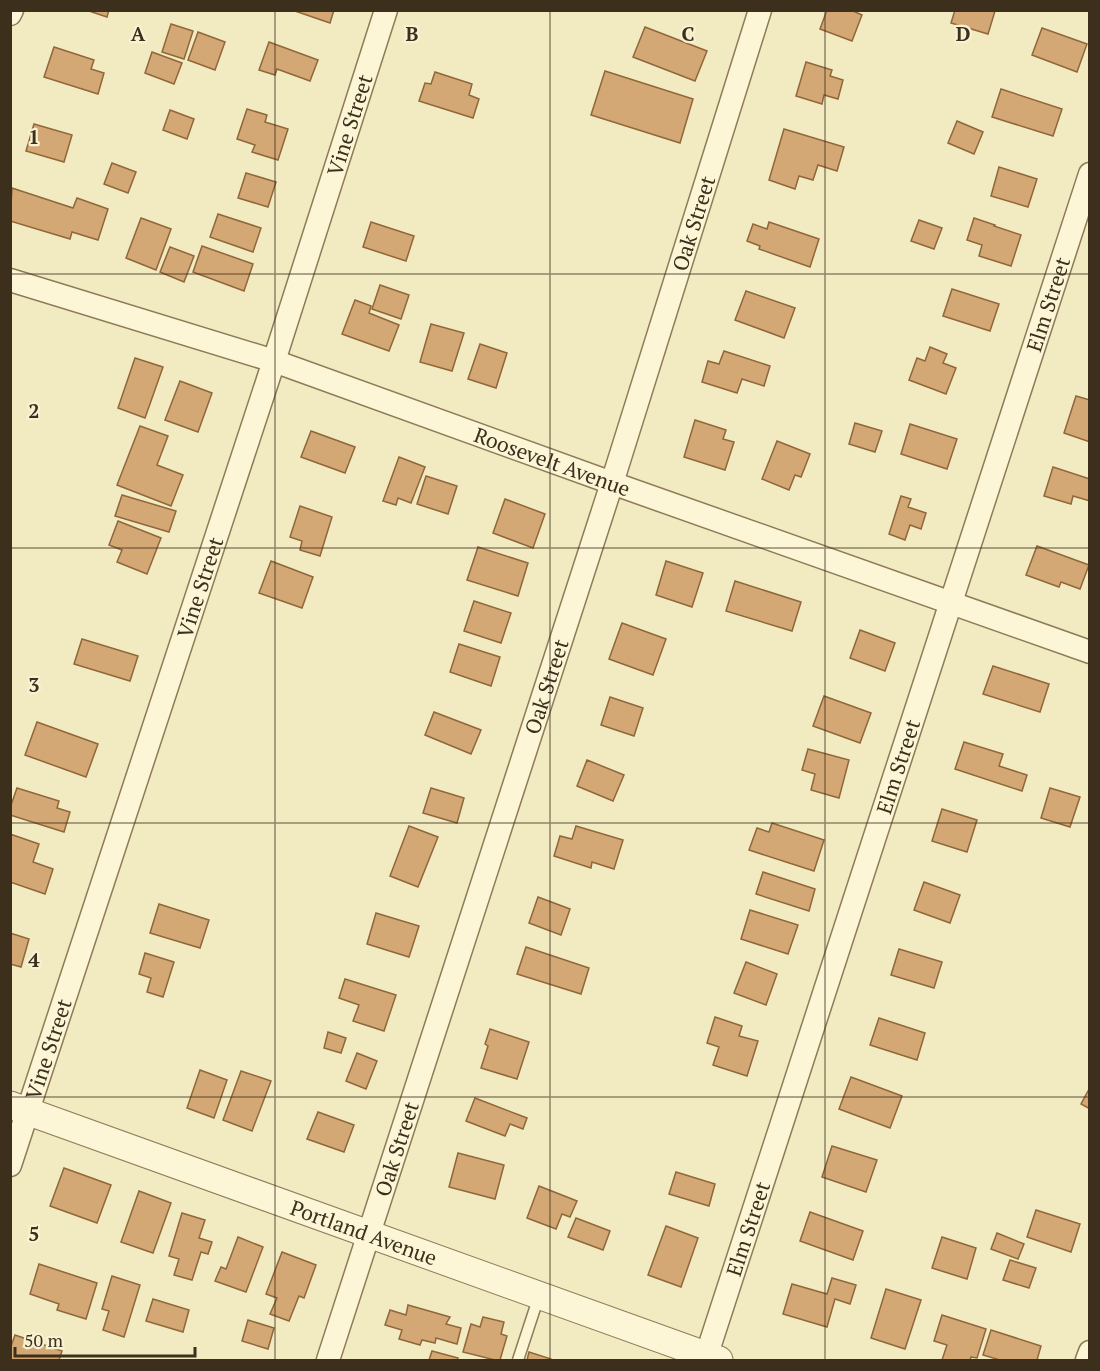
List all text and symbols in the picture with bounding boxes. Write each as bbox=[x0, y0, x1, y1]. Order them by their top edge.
text: A bbox=[131, 20, 146, 47]
text: B bbox=[406, 20, 419, 47]
text: C bbox=[681, 20, 695, 47]
text: D bbox=[956, 20, 970, 47]
street label: Vine Street bbox=[320, 71, 379, 179]
text: 1 bbox=[28, 123, 40, 150]
street label: Oak Street bbox=[665, 172, 721, 274]
street label: Elm Street bbox=[1019, 253, 1076, 355]
text: 2 bbox=[28, 397, 40, 424]
street label: Roosevelt Avenue bbox=[470, 420, 634, 502]
street label: Vine Street bbox=[170, 533, 229, 642]
street label: Oak Street bbox=[518, 635, 575, 737]
text: 3 bbox=[28, 671, 40, 698]
street label: Elm Street bbox=[869, 715, 926, 817]
text: 4 bbox=[28, 946, 40, 973]
street label: Vine Street bbox=[18, 995, 78, 1103]
street label: Oak Street bbox=[368, 1098, 425, 1200]
street label: Elm Street bbox=[719, 1178, 776, 1280]
street label: Portland Avenue bbox=[287, 1193, 441, 1271]
text: 5 bbox=[28, 1220, 40, 1247]
scale bar bbox=[15, 1320, 195, 1358]
text: 50 m bbox=[24, 1328, 64, 1352]

